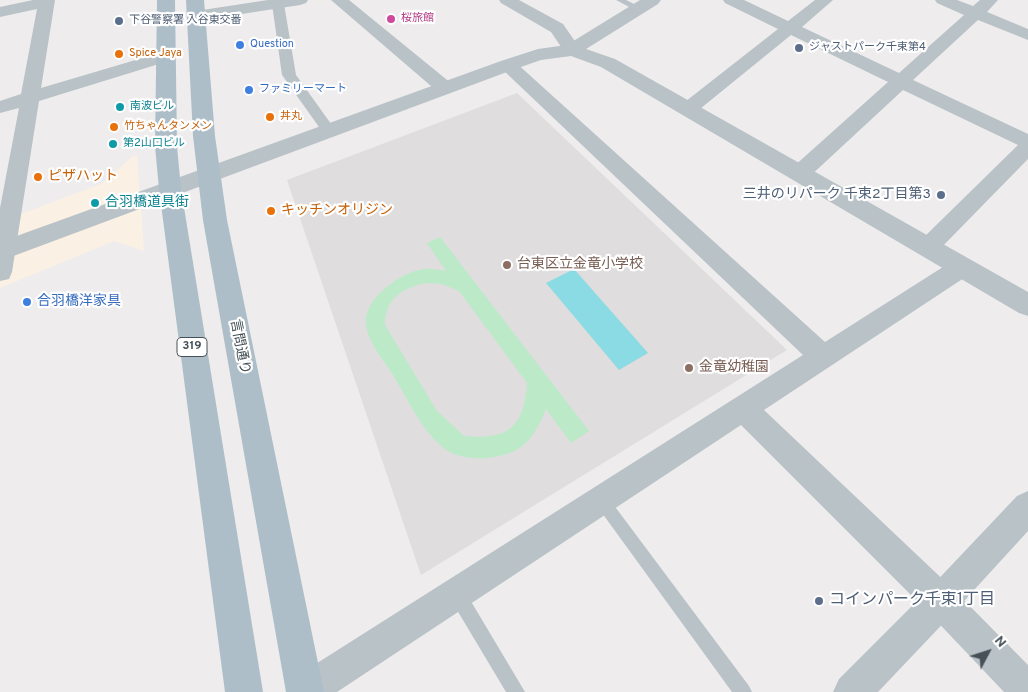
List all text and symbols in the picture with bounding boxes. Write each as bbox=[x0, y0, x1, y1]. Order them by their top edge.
place label: 桜旅館 bbox=[401, 12, 434, 26]
marker: 桜旅館 bbox=[385, 13, 397, 25]
place label: 下谷警察署 入谷東交番 bbox=[129, 14, 242, 28]
marker: 下谷警察署 入谷東交番 bbox=[113, 15, 125, 27]
place label: Question bbox=[250, 38, 294, 52]
marker: Question bbox=[234, 39, 246, 51]
place label: ジャストパーク千束第4 bbox=[809, 41, 926, 55]
marker: ジャストパーク千束第4 bbox=[793, 42, 805, 54]
place label: Spice Jaya bbox=[129, 47, 182, 61]
marker: Spice Jaya bbox=[113, 48, 125, 60]
place label: ファミリーマート bbox=[259, 83, 347, 97]
marker: ファミリーマート bbox=[243, 84, 255, 96]
place label: 南波ビル bbox=[130, 100, 174, 114]
marker: 南波ビル bbox=[114, 101, 126, 113]
place label: 丼丸 bbox=[280, 110, 302, 124]
marker: 丼丸 bbox=[264, 111, 276, 123]
place label: 竹ちゃんタンメン bbox=[124, 120, 212, 134]
marker: 竹ちゃんタンメン bbox=[108, 121, 120, 133]
place label: 第2山口ビル bbox=[123, 137, 185, 151]
marker: 第2山口ビル bbox=[107, 138, 119, 150]
place label: ピザハット bbox=[48, 169, 118, 185]
marker: ピザハット bbox=[32, 171, 44, 183]
place label: 三井のリパーク 千束2丁目第3 bbox=[743, 187, 931, 203]
marker: 三井のリパーク 千束2丁目第3 bbox=[935, 189, 947, 201]
place label: 合羽橋道具街 bbox=[105, 195, 189, 211]
marker: 合羽橋道具街 bbox=[89, 197, 101, 209]
place label: キッチンオリジン bbox=[281, 203, 393, 219]
marker: キッチンオリジン bbox=[265, 205, 277, 217]
place label: 台東区立金竜小学校 bbox=[517, 257, 643, 273]
marker: 台東区立金竜小学校 bbox=[501, 259, 513, 271]
place label: 合羽橋洋家具 bbox=[37, 294, 121, 310]
marker: 合羽橋洋家具 bbox=[21, 296, 33, 308]
street label: 言問通り bbox=[225, 318, 253, 376]
road number: 319 bbox=[177, 338, 207, 357]
place label: 金竜幼稚園 bbox=[699, 360, 769, 376]
marker: 金竜幼稚園 bbox=[683, 362, 695, 374]
place label: コインパーク千束1丁目 bbox=[829, 591, 995, 611]
marker: コインパーク千束1丁目 bbox=[813, 595, 825, 607]
north arrow bbox=[963, 627, 1013, 677]
text: N bbox=[990, 633, 1010, 651]

